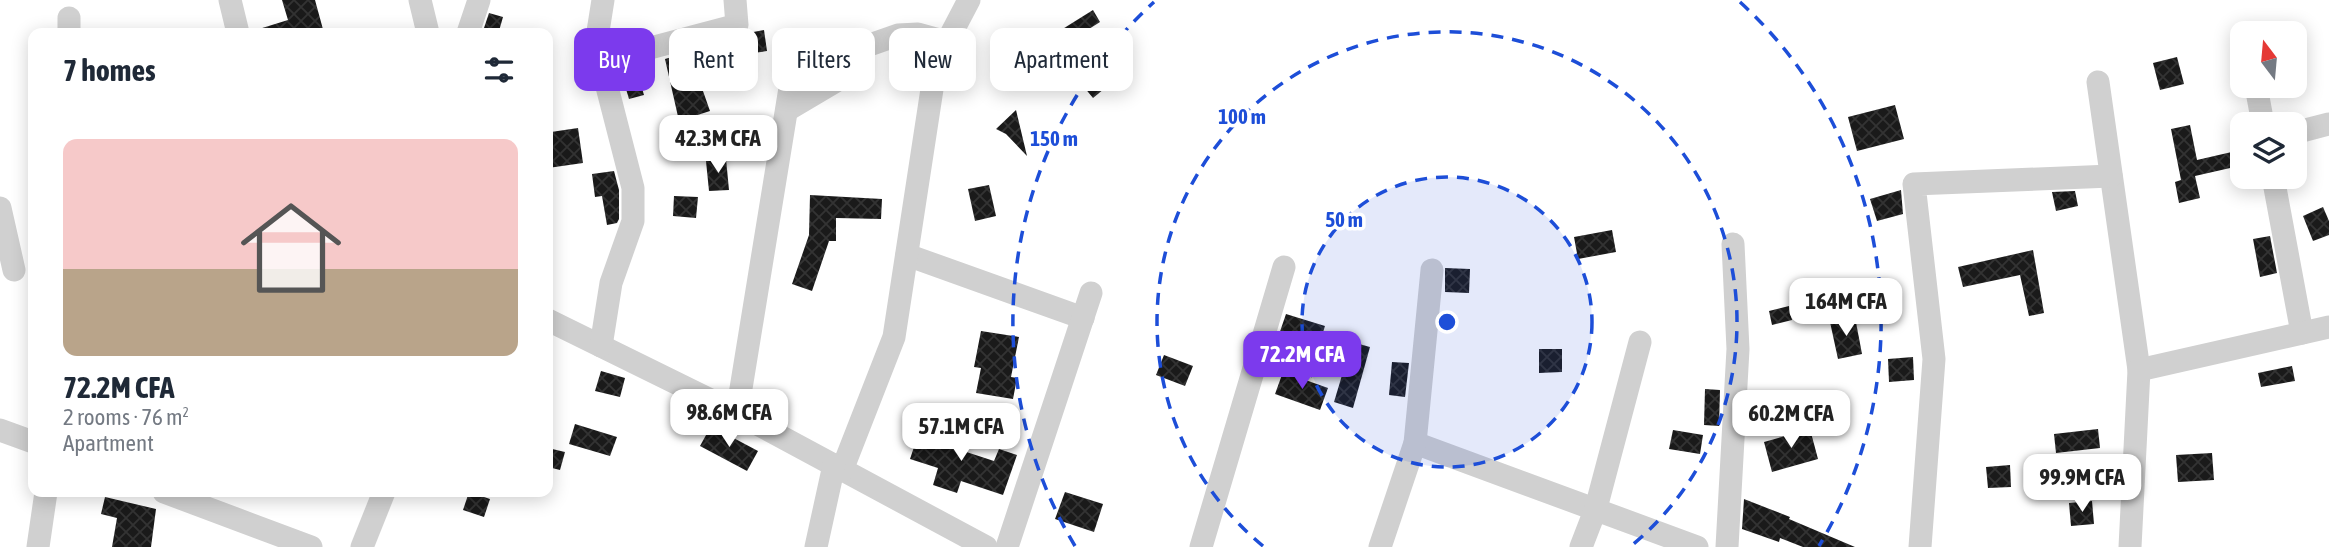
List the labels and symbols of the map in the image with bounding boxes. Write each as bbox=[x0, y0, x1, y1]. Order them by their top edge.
north arrow bbox=[2230, 21, 2306, 98]
text: 100 m bbox=[1218, 104, 1266, 128]
pin: 42.3M CFA bbox=[638, 116, 798, 175]
text: 150 m bbox=[1030, 126, 1078, 150]
text: 50 m bbox=[1325, 207, 1363, 231]
pin: 164M CFA bbox=[1774, 278, 1918, 338]
centre of rings bbox=[1435, 310, 1459, 334]
pin: 72.2M CFA bbox=[1222, 332, 1382, 391]
pin: 98.6M CFA bbox=[649, 390, 809, 449]
pin: 60.2M CFA bbox=[1711, 391, 1871, 450]
pin: 57.1M CFA bbox=[881, 404, 1041, 463]
pin: 99.9M CFA bbox=[2002, 454, 2162, 514]

